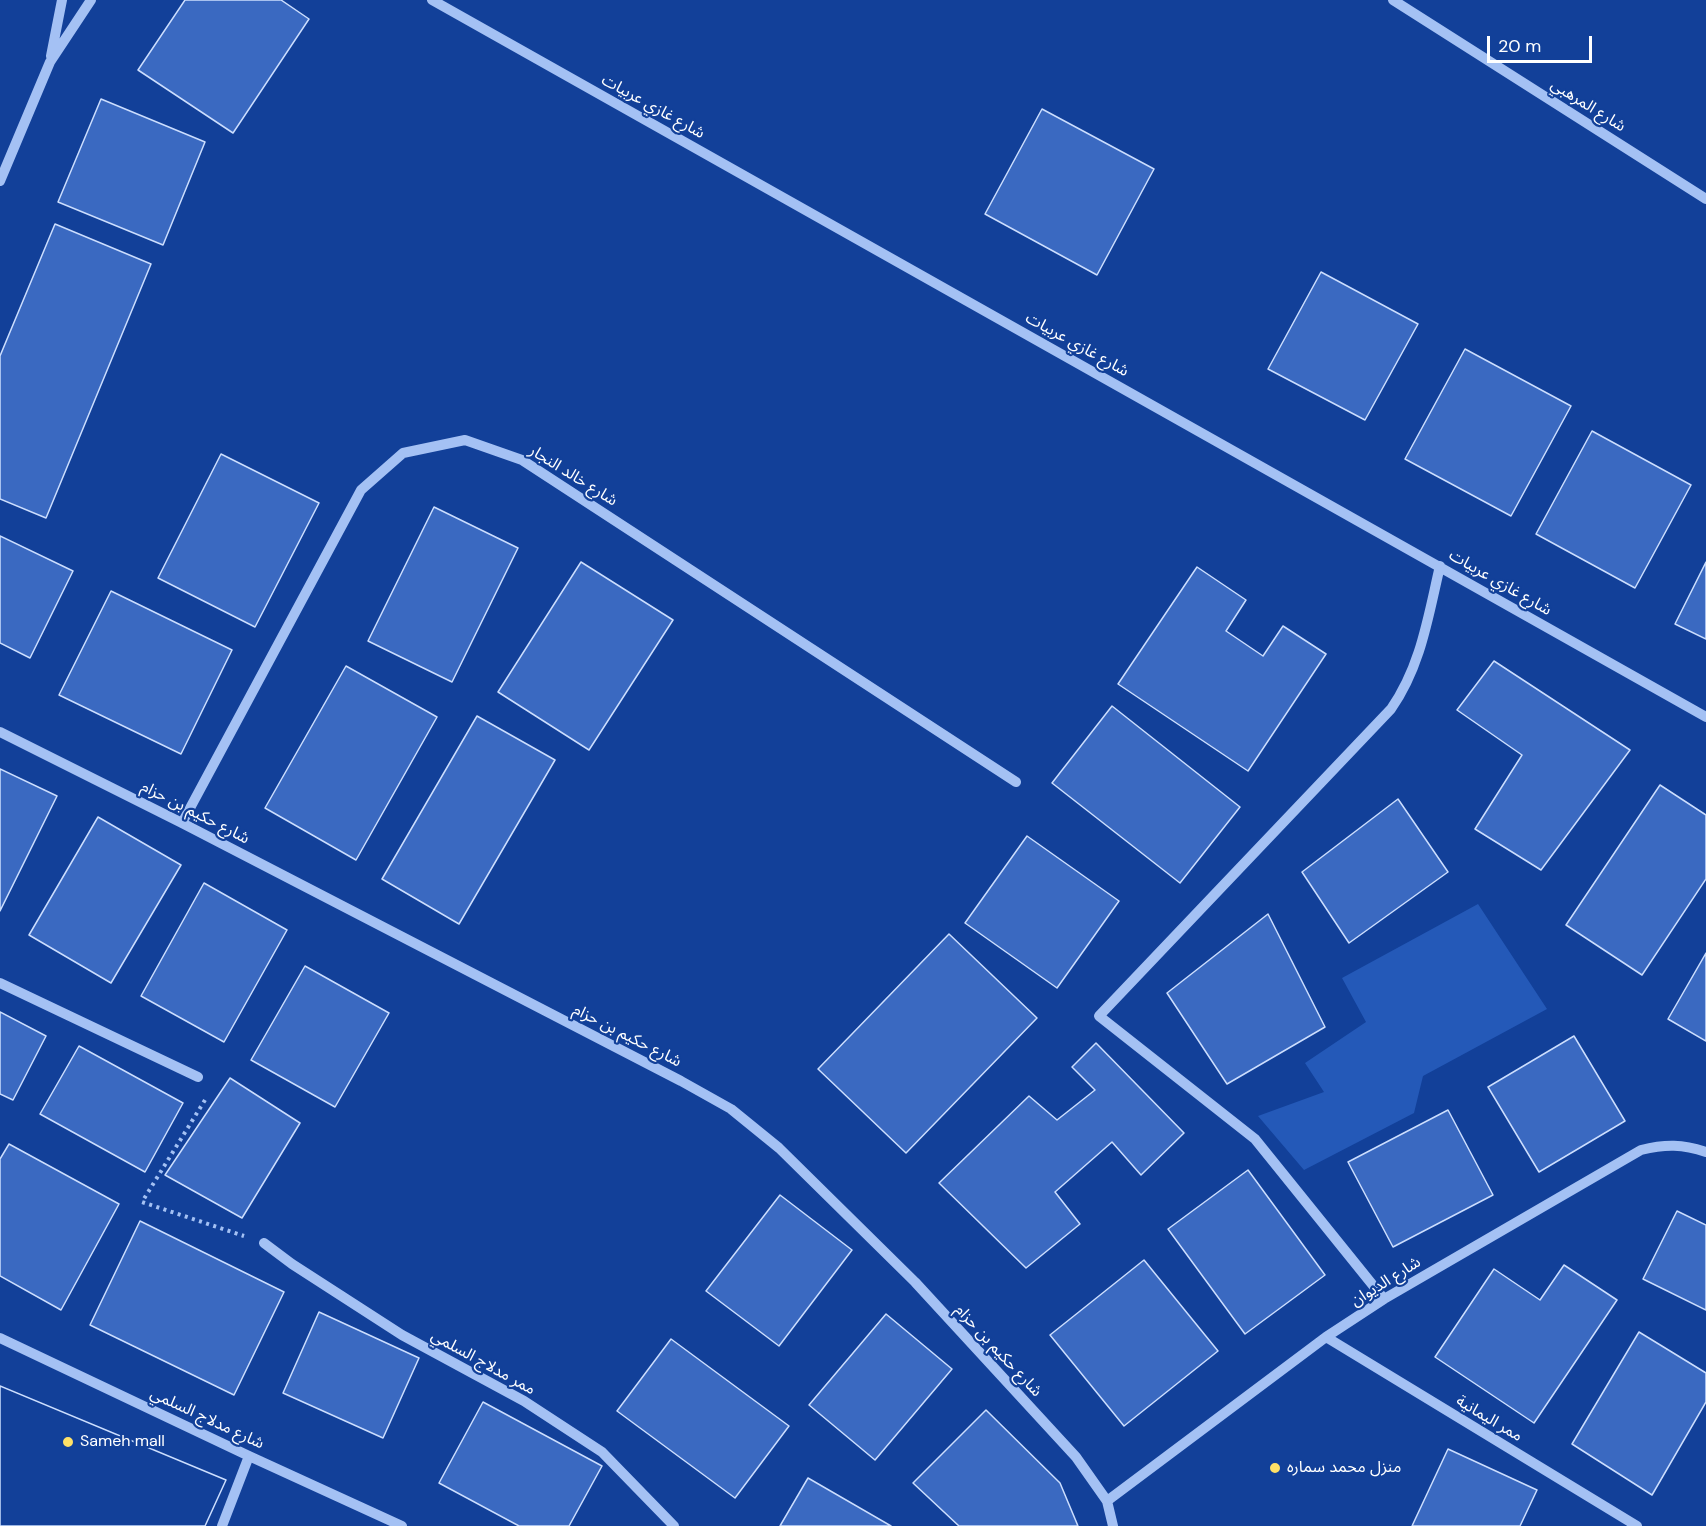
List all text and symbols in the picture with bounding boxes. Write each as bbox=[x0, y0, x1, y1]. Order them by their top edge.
scale bar bbox=[1490, 24, 1595, 62]
text: 20 m bbox=[1498, 34, 1541, 58]
street label: شارع غازي عربيات bbox=[598, 71, 708, 143]
street label: شارع المرهبي bbox=[1547, 75, 1629, 137]
street label: شارع غازي عربيات bbox=[1022, 309, 1132, 381]
street label: شارع خالد النجار bbox=[525, 441, 621, 511]
street label: شارع غازي عربيات bbox=[1445, 546, 1555, 620]
street label: شارع حكيم بن حزام bbox=[137, 777, 253, 849]
street label: شارع حكيم بن حزام bbox=[569, 1000, 685, 1072]
street label: شارع الديوان bbox=[1347, 1253, 1425, 1311]
street label: شارع حكيم بن حزام bbox=[950, 1301, 1046, 1401]
street label: ممر مدلاج السلمي bbox=[427, 1326, 539, 1400]
street label: شارع مدلاج السلمي bbox=[147, 1384, 267, 1454]
street label: ممر اليمانية bbox=[1452, 1392, 1526, 1446]
place label: Sameh mall bbox=[80, 1432, 165, 1452]
marker: Sameh mall bbox=[61, 1435, 75, 1449]
place label: منزل محمد سماره bbox=[1287, 1458, 1401, 1478]
marker: منزل محمد سماره bbox=[1268, 1461, 1282, 1475]

